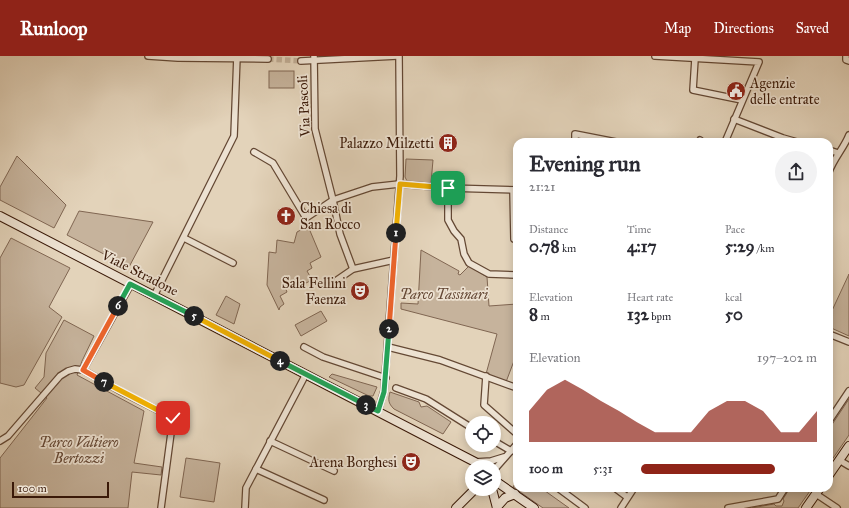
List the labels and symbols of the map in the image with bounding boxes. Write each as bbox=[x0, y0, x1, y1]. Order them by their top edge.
street label: Via Pascoli bbox=[294, 74, 314, 138]
place label: Agenzie delle entrate bbox=[749, 75, 820, 108]
public building icon: Agenzie delle entrate bbox=[725, 80, 747, 102]
building icon: Palazzo Milzetti bbox=[437, 132, 459, 154]
place label: Palazzo Milzetti bbox=[339, 135, 434, 152]
pin bbox=[431, 171, 465, 205]
place label: Chiesa di San Rocco bbox=[300, 200, 360, 233]
church icon: Chiesa di San Rocco bbox=[275, 205, 297, 227]
pin: 1 bbox=[386, 223, 406, 243]
street label: Viale Stradone bbox=[98, 246, 181, 300]
place label: Sala Fellini Faenza bbox=[282, 275, 346, 308]
theatre icon: Sala Fellini Faenza bbox=[349, 280, 371, 302]
park label: Parco Tassinari bbox=[400, 286, 488, 303]
pin: 6 bbox=[108, 296, 128, 316]
pin: 5 bbox=[184, 306, 204, 326]
pin: 2 bbox=[379, 319, 399, 339]
pin: 4 bbox=[270, 351, 290, 371]
pin: 7 bbox=[94, 372, 114, 392]
pin: 3 bbox=[356, 395, 376, 415]
pin bbox=[156, 401, 190, 435]
park label: Parco Valtiero Bertozzi bbox=[39, 434, 119, 467]
theatre icon: Arena Borghesi bbox=[400, 451, 422, 473]
place label: Arena Borghesi bbox=[308, 454, 397, 471]
scale bar bbox=[12, 480, 109, 499]

